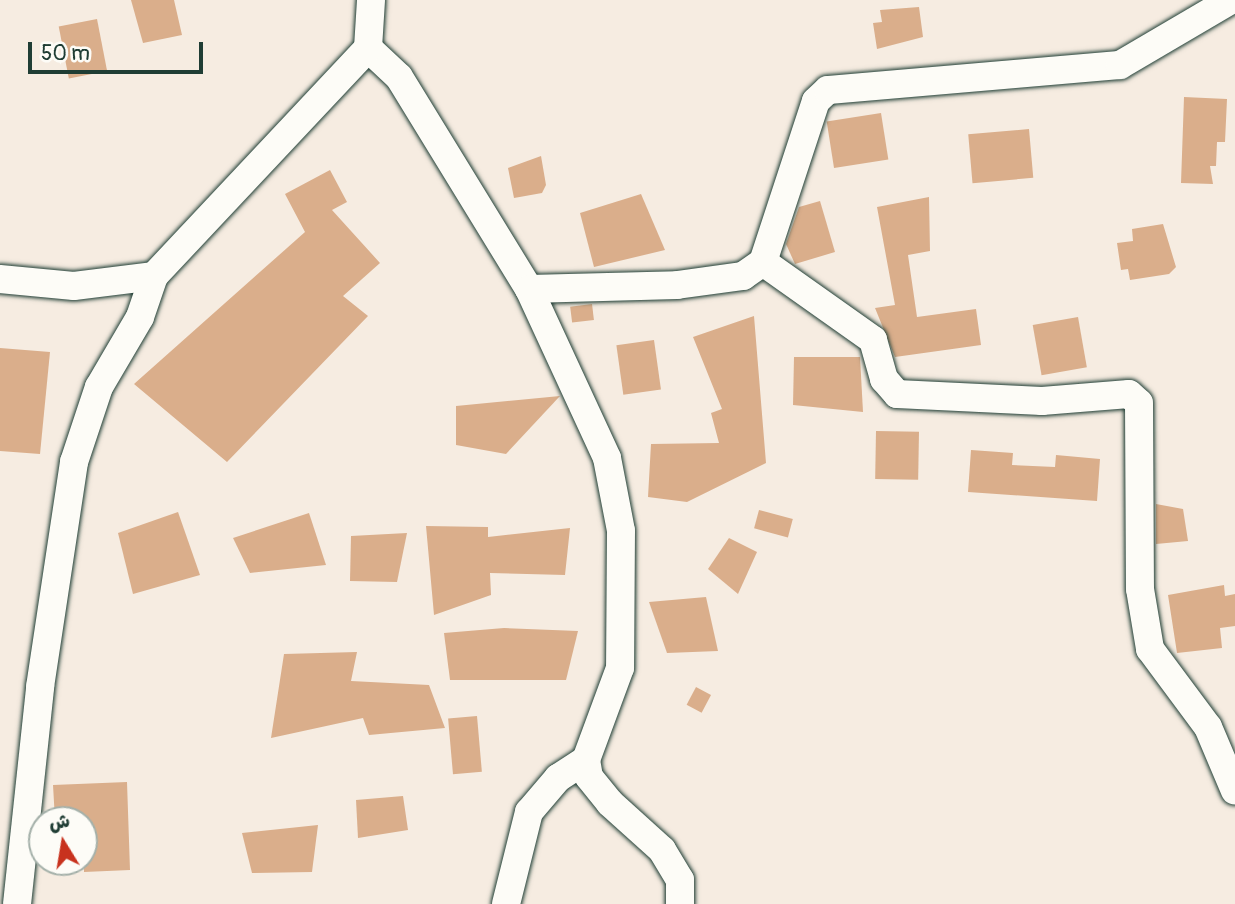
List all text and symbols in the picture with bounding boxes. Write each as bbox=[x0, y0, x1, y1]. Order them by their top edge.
scale bar bbox=[32, 28, 206, 72]
text: 50 m bbox=[41, 40, 90, 67]
north arrow bbox=[28, 806, 98, 876]
text: ش bbox=[47, 809, 72, 836]

